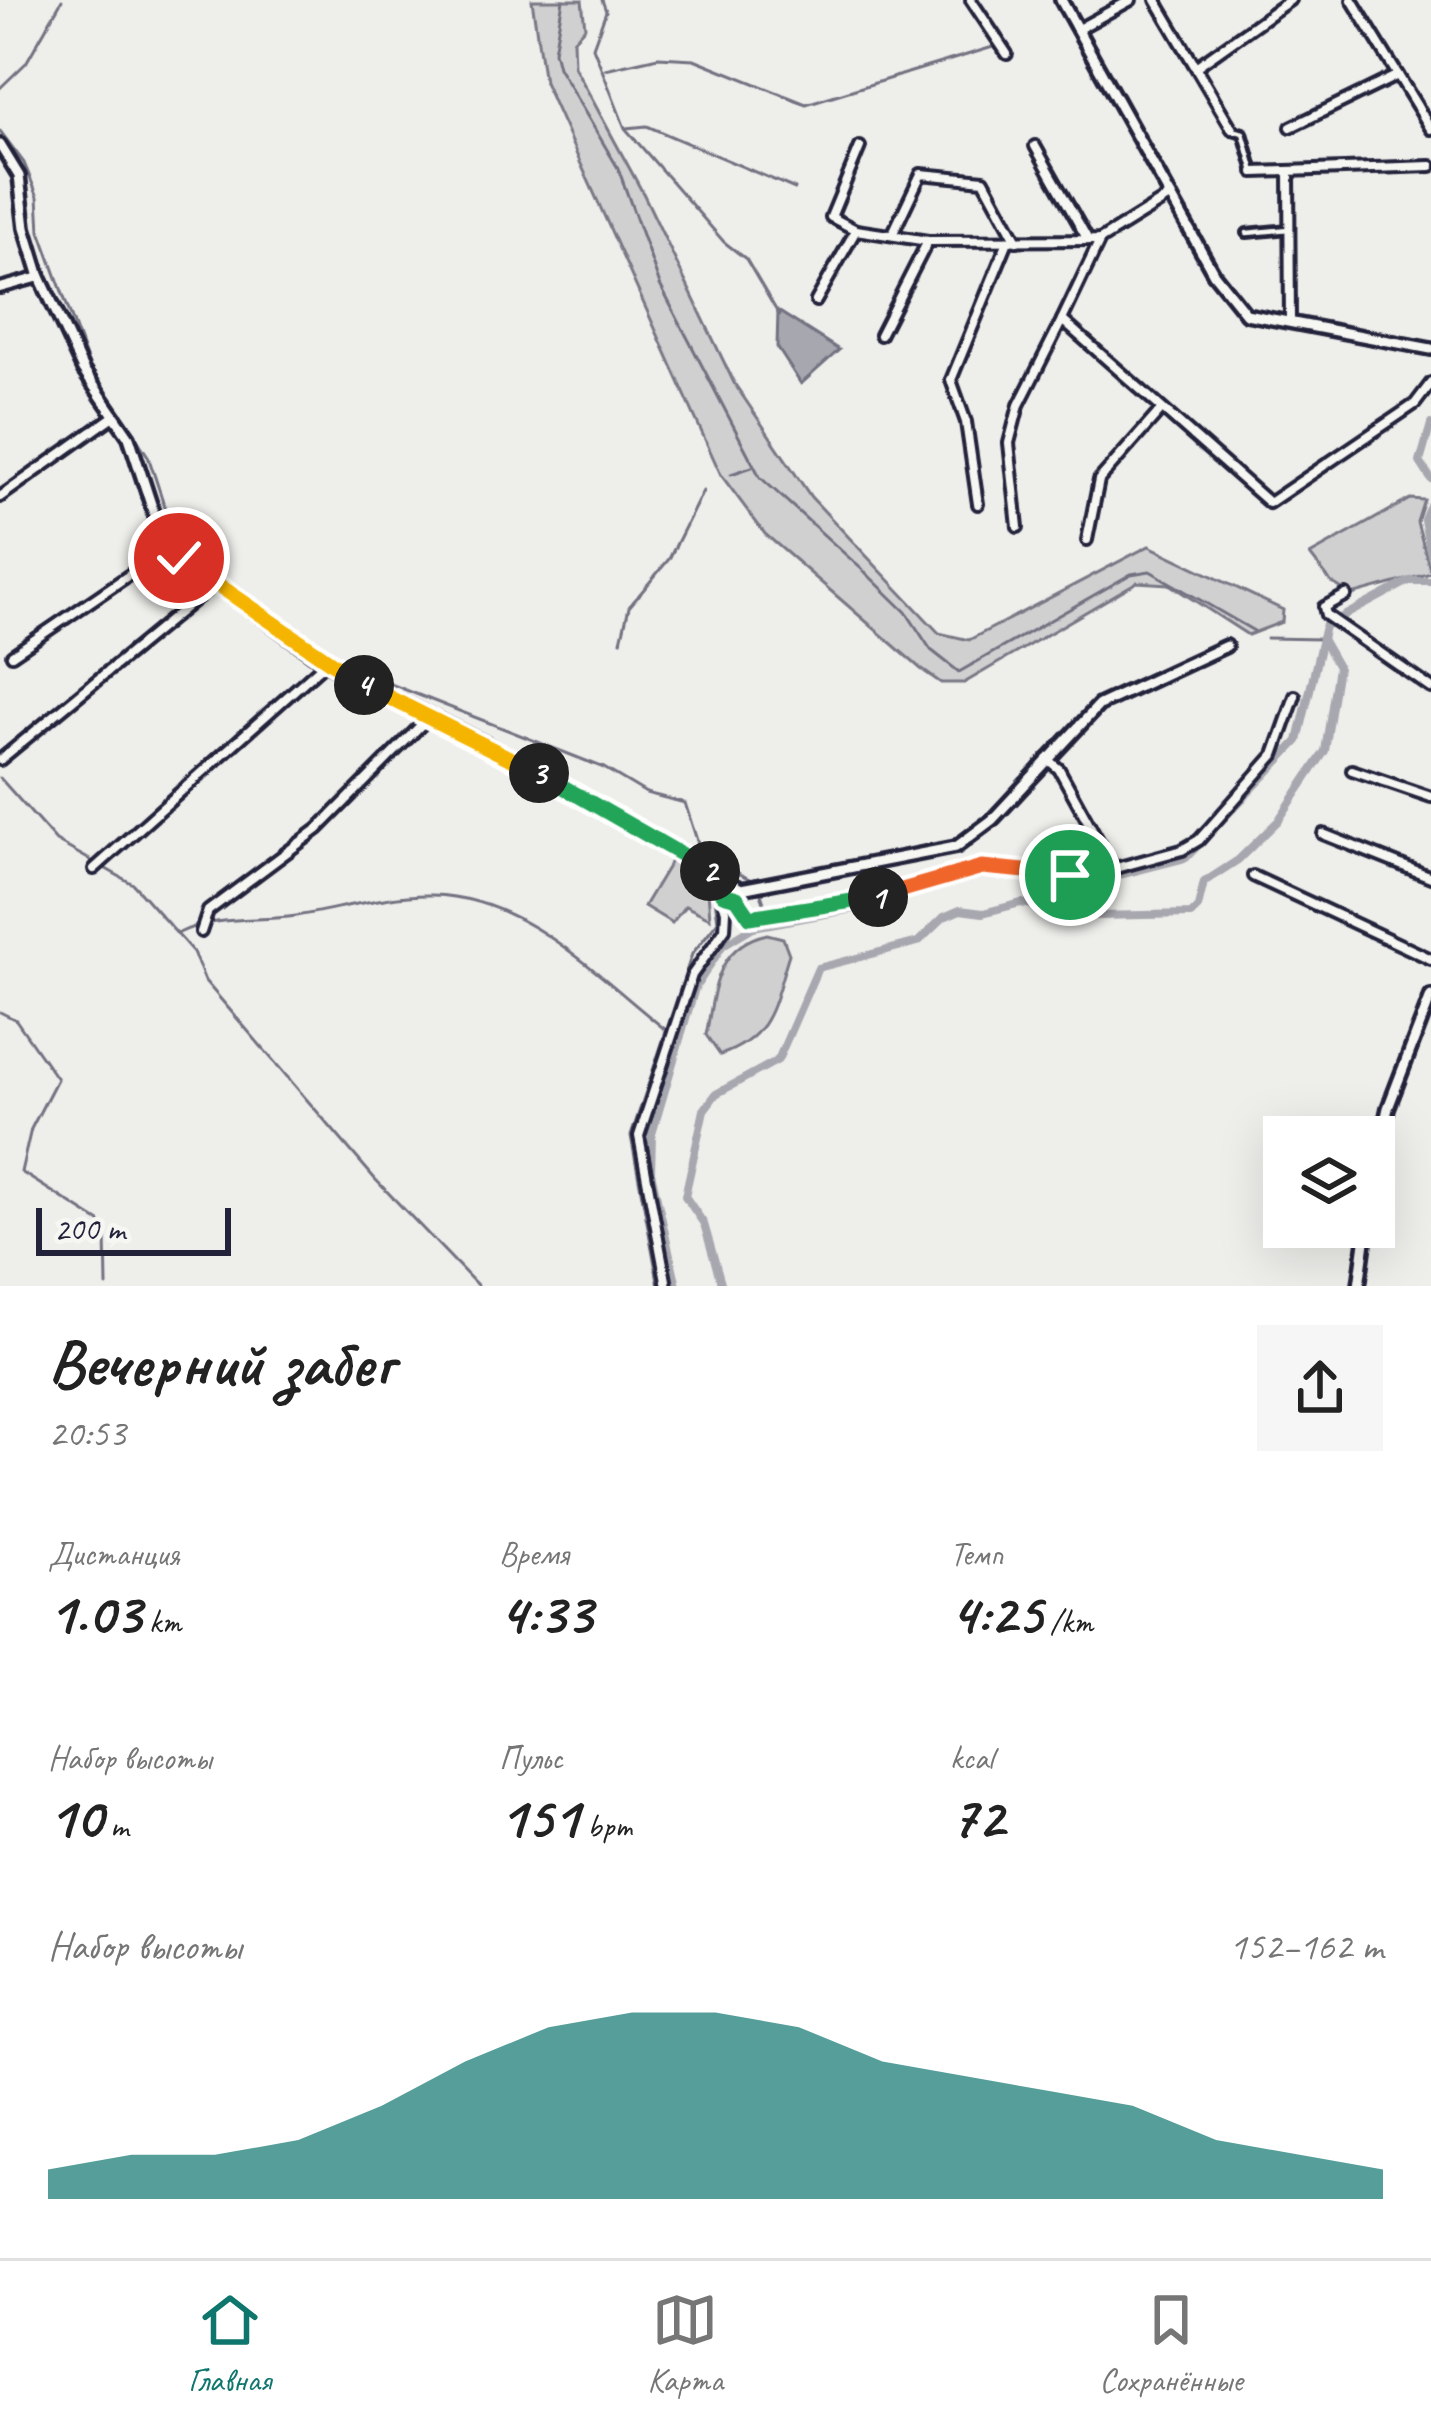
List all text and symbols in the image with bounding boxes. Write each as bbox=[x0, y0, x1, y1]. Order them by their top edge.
pin bbox=[128, 507, 230, 609]
icon: check bbox=[146, 525, 212, 591]
pin: 4 bbox=[334, 655, 394, 715]
text: 4 bbox=[357, 664, 371, 706]
pin: 3 bbox=[509, 743, 569, 803]
text: 3 bbox=[532, 752, 546, 794]
pin bbox=[1019, 824, 1121, 926]
pin: 2 bbox=[680, 841, 740, 901]
icon: arrive bbox=[1037, 842, 1103, 908]
text: 2 bbox=[703, 850, 717, 892]
pin: 1 bbox=[848, 867, 908, 927]
text: 1 bbox=[871, 876, 885, 918]
map controls bbox=[1263, 1116, 1395, 1248]
button: layers bbox=[1263, 1116, 1395, 1248]
scale bar bbox=[36, 1202, 231, 1255]
text: 200 m bbox=[54, 1208, 125, 1250]
text: Вечерний забег bbox=[48, 1322, 393, 1405]
button: share bbox=[1257, 1325, 1383, 1451]
text: 20:53 bbox=[48, 1409, 126, 1458]
text: Дистанция bbox=[48, 1533, 180, 1575]
text: Время bbox=[499, 1533, 569, 1575]
text: Темп bbox=[950, 1533, 1003, 1575]
text: 1.03 bbox=[48, 1575, 141, 1651]
text: 4:33 bbox=[499, 1575, 592, 1651]
text: 4:25 bbox=[950, 1575, 1042, 1651]
text: km bbox=[141, 1601, 181, 1643]
text: /km bbox=[1042, 1601, 1093, 1643]
text: Набор высоты bbox=[48, 1737, 212, 1779]
text: Пульс bbox=[499, 1737, 563, 1779]
text: kcal bbox=[950, 1737, 994, 1779]
text: 10 bbox=[48, 1779, 102, 1855]
text: 151 bbox=[499, 1779, 579, 1855]
text: 72 bbox=[950, 1779, 1004, 1855]
text: m bbox=[102, 1805, 128, 1847]
text: bpm bbox=[579, 1805, 632, 1847]
text: Набор высоты bbox=[48, 1922, 242, 1971]
text: 152–162 m bbox=[1229, 1922, 1383, 1971]
tab: Главная bbox=[188, 2287, 271, 2401]
tab: Карта bbox=[647, 2287, 723, 2401]
tab: Сохранённые bbox=[1099, 2287, 1243, 2401]

